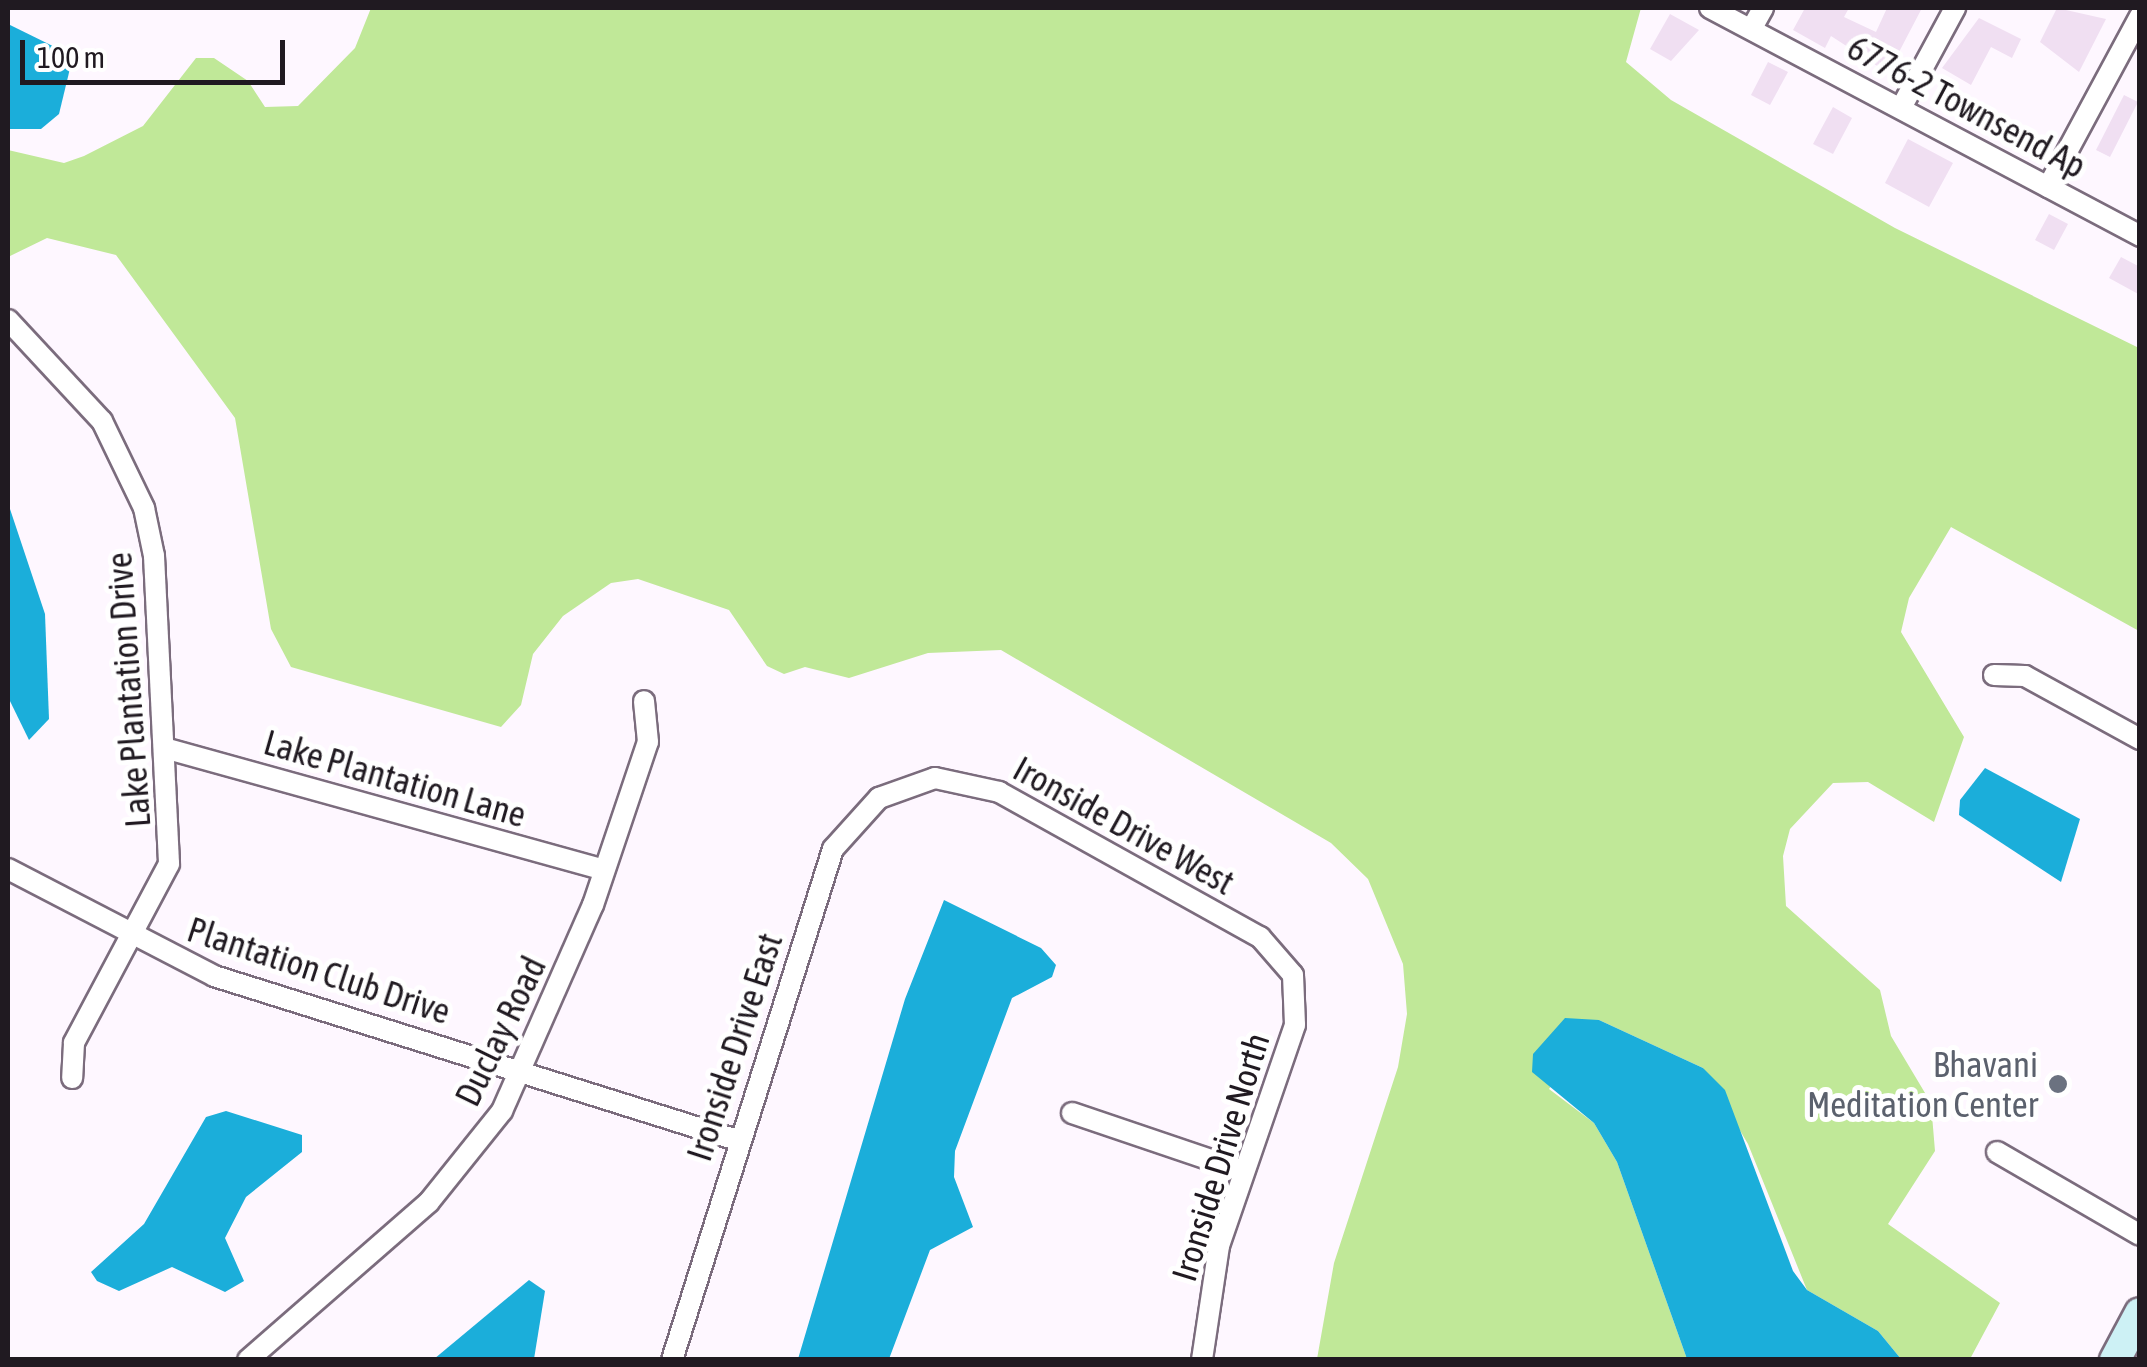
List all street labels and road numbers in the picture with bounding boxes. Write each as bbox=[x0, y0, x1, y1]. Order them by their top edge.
street label: 6776-2 Townsend Ap bbox=[1841, 26, 2093, 186]
street label: Lake Plantation Drive bbox=[97, 551, 159, 829]
street label: Lake Plantation Lane bbox=[259, 721, 531, 835]
street label: Ironside Drive West bbox=[1006, 747, 1242, 903]
street label: Plantation Club Drive bbox=[182, 908, 456, 1032]
street label: Ironside Drive East bbox=[677, 928, 791, 1166]
street label: Duclay Road bbox=[446, 949, 554, 1113]
street label: Ironside Drive North bbox=[1162, 1028, 1278, 1286]

